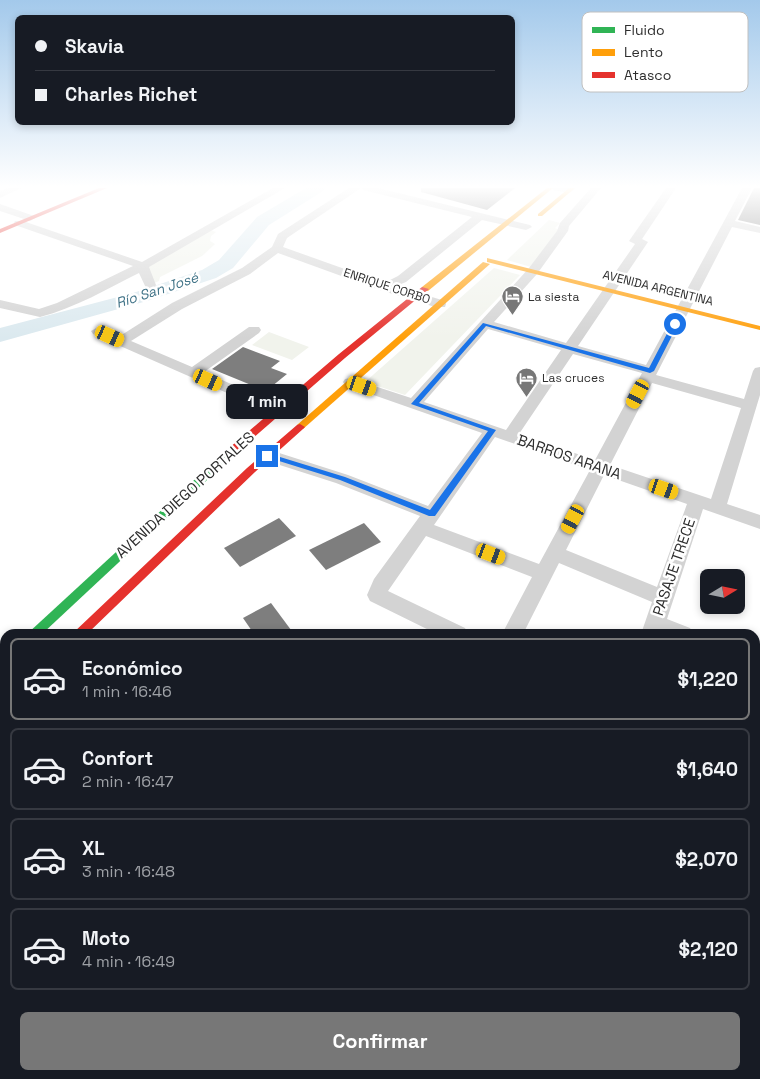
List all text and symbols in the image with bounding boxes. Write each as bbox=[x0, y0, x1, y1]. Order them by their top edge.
legend bbox=[582, 12, 748, 92]
text: Fluido bbox=[624, 21, 665, 39]
text: Skavia bbox=[65, 34, 124, 59]
text: Lento bbox=[624, 43, 663, 61]
text: Atasco bbox=[624, 66, 671, 84]
text: Charles Richet bbox=[65, 82, 197, 107]
street label: ENRIQUE CORBO bbox=[342, 264, 432, 308]
street label: AVENIDA ARGENTINA bbox=[601, 267, 715, 310]
water label: Río San José bbox=[114, 268, 201, 312]
hotel icon: La siesta bbox=[500, 285, 524, 316]
place label: La siesta bbox=[528, 289, 580, 305]
route start bbox=[664, 313, 686, 335]
car bbox=[93, 323, 126, 349]
hotel icon: Las cruces bbox=[514, 366, 538, 397]
car bbox=[191, 367, 224, 393]
place label: Las cruces bbox=[542, 370, 604, 386]
car bbox=[345, 374, 378, 398]
car bbox=[624, 377, 651, 411]
callout: 1 min bbox=[226, 384, 308, 418]
text: 1 min bbox=[247, 391, 287, 412]
street label: AVENIDA DIEGO PORTALES bbox=[111, 427, 258, 562]
street label: BARROS ARANA bbox=[515, 430, 624, 483]
route end bbox=[256, 445, 278, 467]
car bbox=[647, 477, 680, 501]
car bbox=[559, 502, 586, 536]
street label: PASAJE TRECE bbox=[648, 516, 699, 618]
car bbox=[474, 542, 507, 566]
north arrow bbox=[700, 569, 745, 614]
map controls bbox=[700, 569, 745, 614]
text: Económico bbox=[82, 656, 183, 681]
icon: car bbox=[22, 657, 67, 702]
text: $1,220 bbox=[677, 667, 738, 692]
text: 1 min · 16:46 bbox=[82, 681, 172, 702]
text: Confort bbox=[82, 746, 153, 771]
icon: car bbox=[22, 747, 67, 792]
text: $1,640 bbox=[676, 757, 738, 782]
text: 2 min · 16:47 bbox=[82, 771, 174, 792]
text: XL bbox=[82, 836, 105, 861]
icon: car bbox=[22, 837, 67, 882]
text: $2,070 bbox=[675, 847, 738, 872]
text: 3 min · 16:48 bbox=[82, 861, 175, 882]
text: Moto bbox=[82, 926, 130, 951]
icon: car bbox=[22, 927, 67, 972]
text: $2,120 bbox=[678, 937, 738, 962]
text: 4 min · 16:49 bbox=[82, 951, 175, 972]
button: Confirmar bbox=[20, 1012, 740, 1070]

